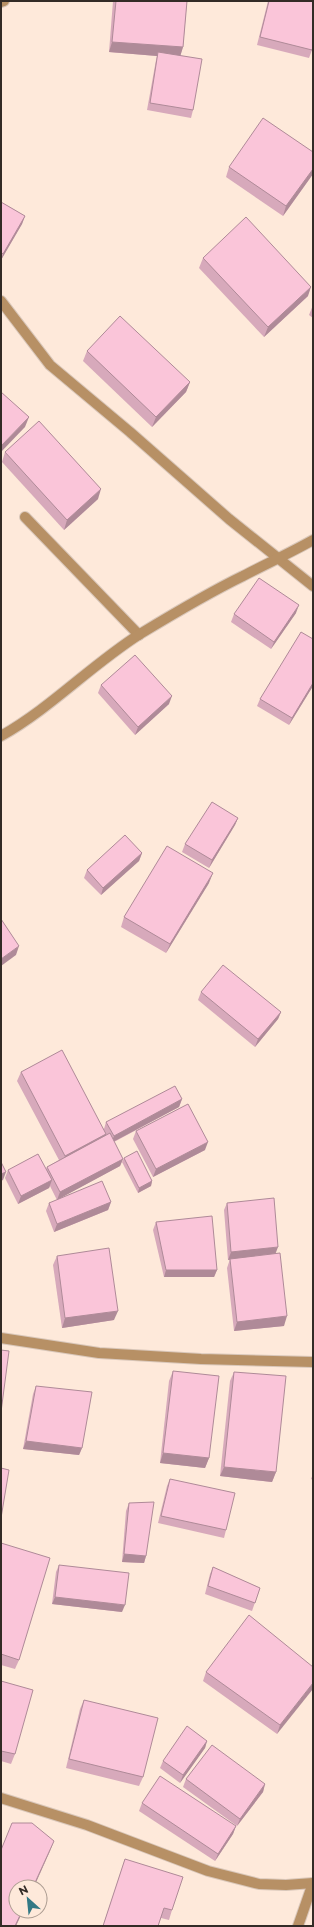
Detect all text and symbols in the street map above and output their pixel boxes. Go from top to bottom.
north arrow [8,1879,48,1919]
text: N [16,1882,31,1898]

